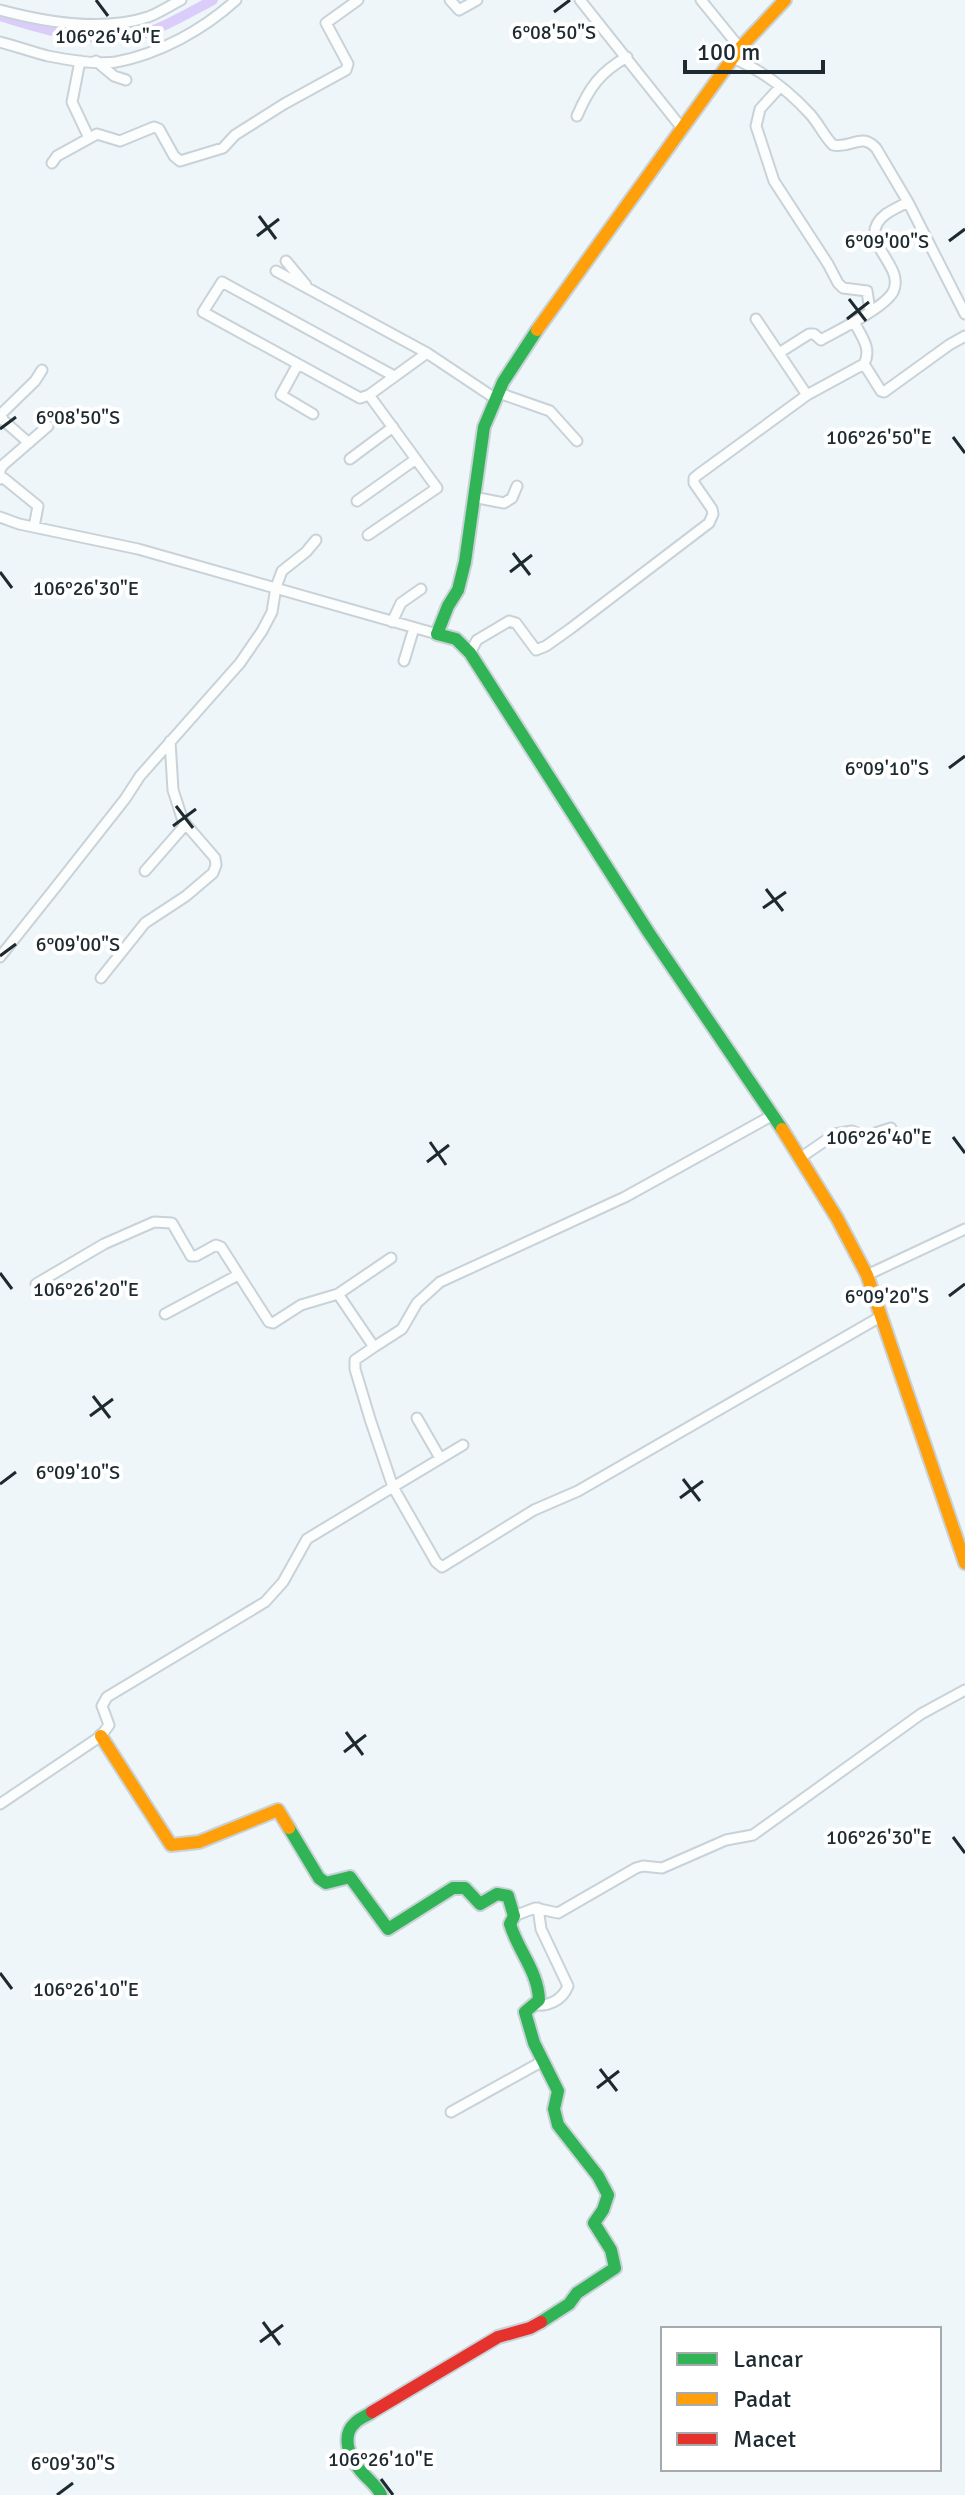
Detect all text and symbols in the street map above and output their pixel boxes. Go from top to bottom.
text: 6°08'50"S [512,20,596,45]
text: 106°26'40"E [55,24,161,49]
scale bar [685,24,823,74]
text: 100 m [697,37,760,67]
text: 6°09'00"S [845,229,929,254]
text: 6°08'50"S [36,405,120,430]
text: 106°26'50"E [826,425,932,450]
text: 106°26'30"E [33,576,139,601]
text: 6°09'10"S [845,756,929,781]
text: 6°09'00"S [36,932,120,957]
text: 106°26'40"E [826,1125,932,1150]
text: 106°26'20"E [33,1277,139,1302]
text: 6°09'20"S [845,1284,929,1309]
text: 6°09'10"S [36,1460,120,1485]
text: 106°26'30"E [826,1825,932,1850]
text: 106°26'10"E [33,1977,139,2002]
legend [661,2327,941,2471]
text: Lancar [733,2344,803,2374]
text: Padat [733,2384,791,2414]
text: Macet [733,2424,796,2454]
text: 106°26'10"E [328,2447,434,2472]
text: 6°09'30"S [31,2451,115,2476]

